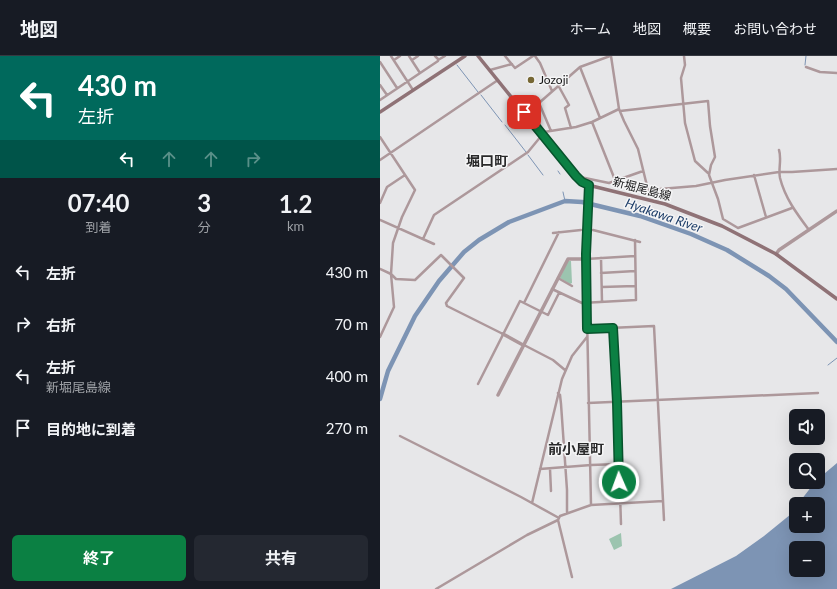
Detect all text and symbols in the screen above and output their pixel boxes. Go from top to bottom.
text: 地図 [20,17,58,40]
text: ホーム [569,20,611,37]
text: 地図 [633,20,661,37]
text: 概要 [683,20,711,37]
text: お問い合わせ [733,20,817,37]
text: 430 m [78,68,157,102]
icon: left [12,72,64,124]
place label: Jozoji [539,72,569,87]
marker: Jozoji [526,75,536,85]
pin [507,95,541,129]
icon: arrive [513,101,535,123]
text: 左折 [78,105,114,127]
icon: left [116,148,138,170]
icon: ahead [158,148,180,170]
icon: ahead [200,148,222,170]
icon: right [242,148,264,170]
district label: 堀口町 [466,152,508,169]
street label: 新堀尾島線 [611,174,673,204]
text: 07:40 [68,188,130,217]
text: 3 [197,188,211,217]
text: 1.2 [279,189,312,218]
water label: Hyakawa River [623,194,705,236]
text: km [287,218,304,234]
text: 到着 [86,219,112,235]
text: 分 [198,219,211,235]
icon: left [12,261,34,283]
text: 430 m [326,263,368,281]
text: 左折 [46,264,76,282]
icon: right [12,313,34,335]
text: 70 m [334,315,368,333]
text: 右折 [46,316,76,334]
text: 左折 [46,358,76,376]
icon: left [12,365,34,387]
text: 400 m [326,367,368,385]
text: 新堀尾島線 [46,379,111,395]
map controls [789,409,825,577]
button: sound [789,409,825,445]
icon: arrive [12,417,34,439]
text: 270 m [326,419,368,437]
text: 目的地に到着 [46,420,136,438]
district label: 前小屋町 [548,440,604,457]
button: search [789,453,825,489]
position arrow [598,461,640,503]
button: + [789,497,825,533]
button: 終了 [12,535,186,581]
button: 共有 [194,535,368,581]
button: − [789,541,825,577]

